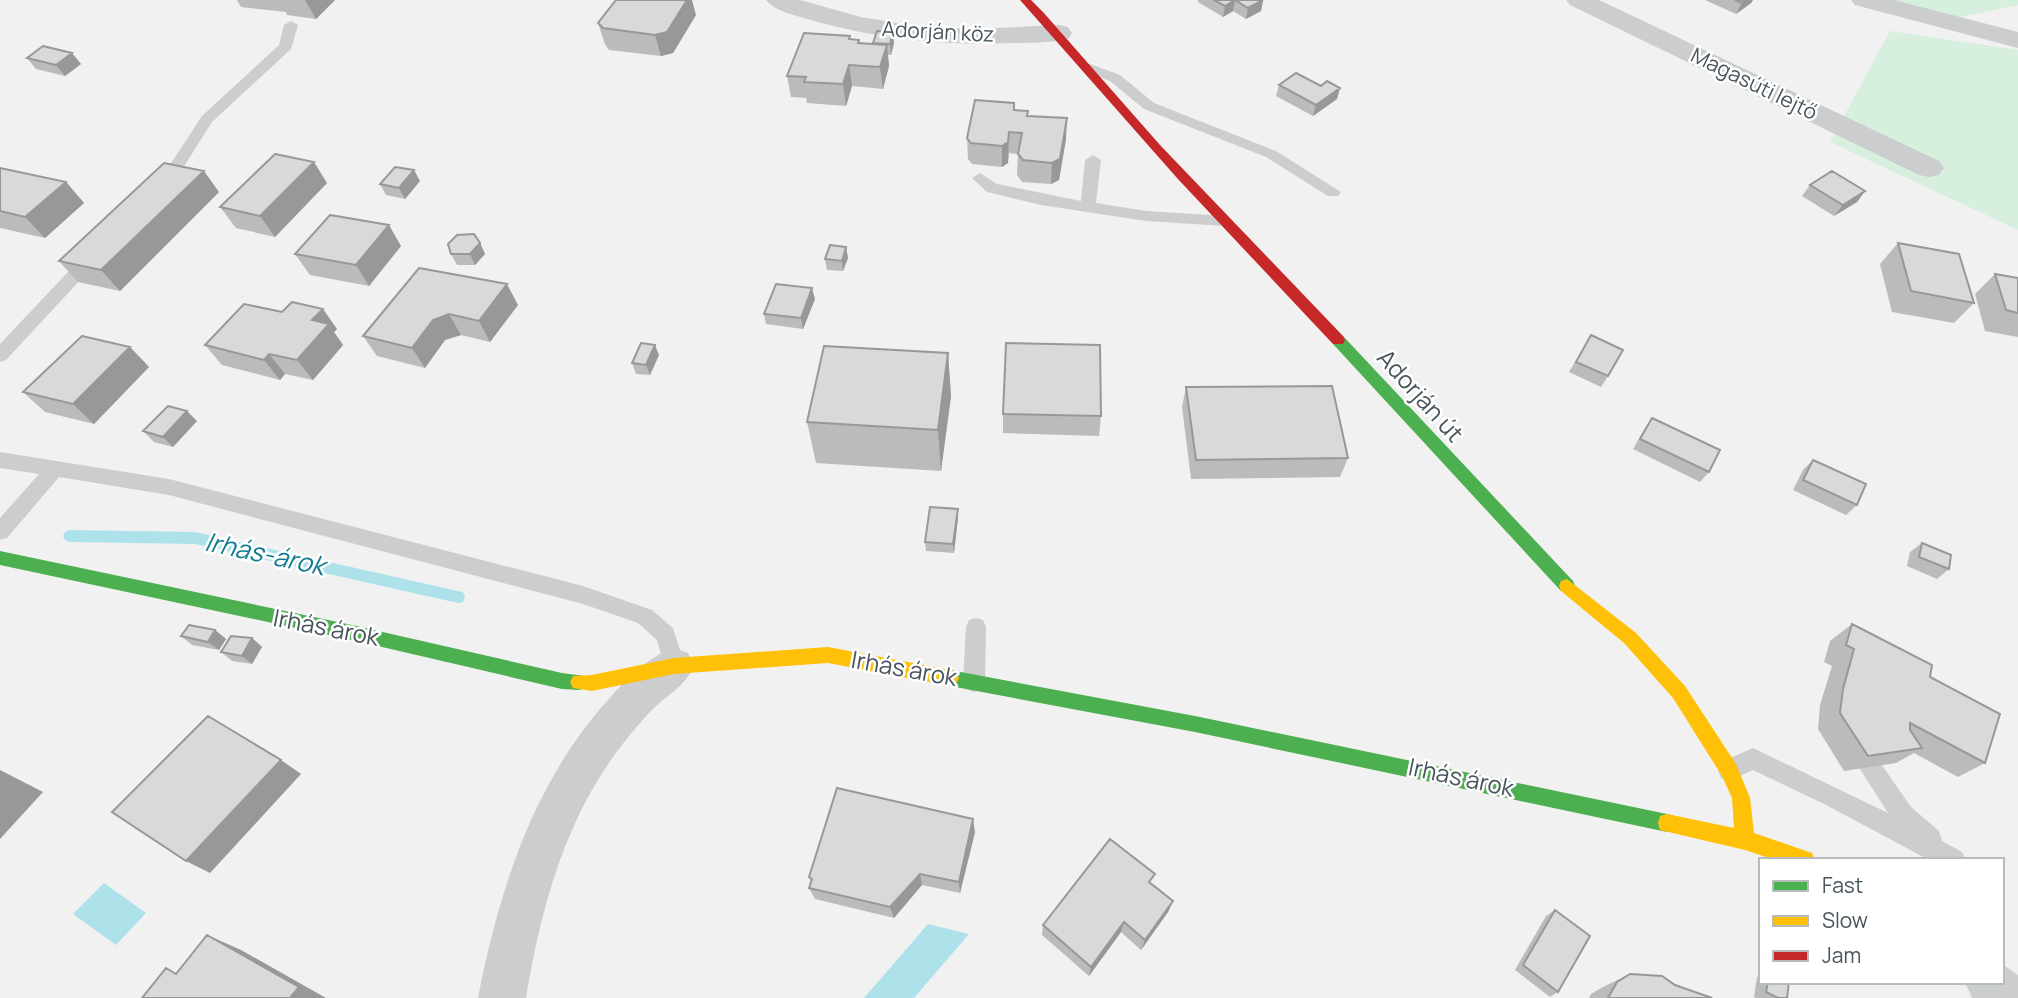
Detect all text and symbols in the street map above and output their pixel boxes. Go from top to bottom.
street label: Adorján köz [881,14,995,48]
street label: Magasúti lejtő [1687,40,1822,126]
street label: Adorján út [1371,341,1472,449]
water label: Irhás-árok [202,523,332,584]
street label: Irhás árok [271,600,383,653]
street label: Irhás árok [849,642,961,693]
street label: Irhás árok [1406,749,1518,804]
legend [1759,858,2004,984]
text: Fast [1822,871,1863,899]
text: Slow [1822,906,1868,934]
text: Jam [1822,941,1861,969]

